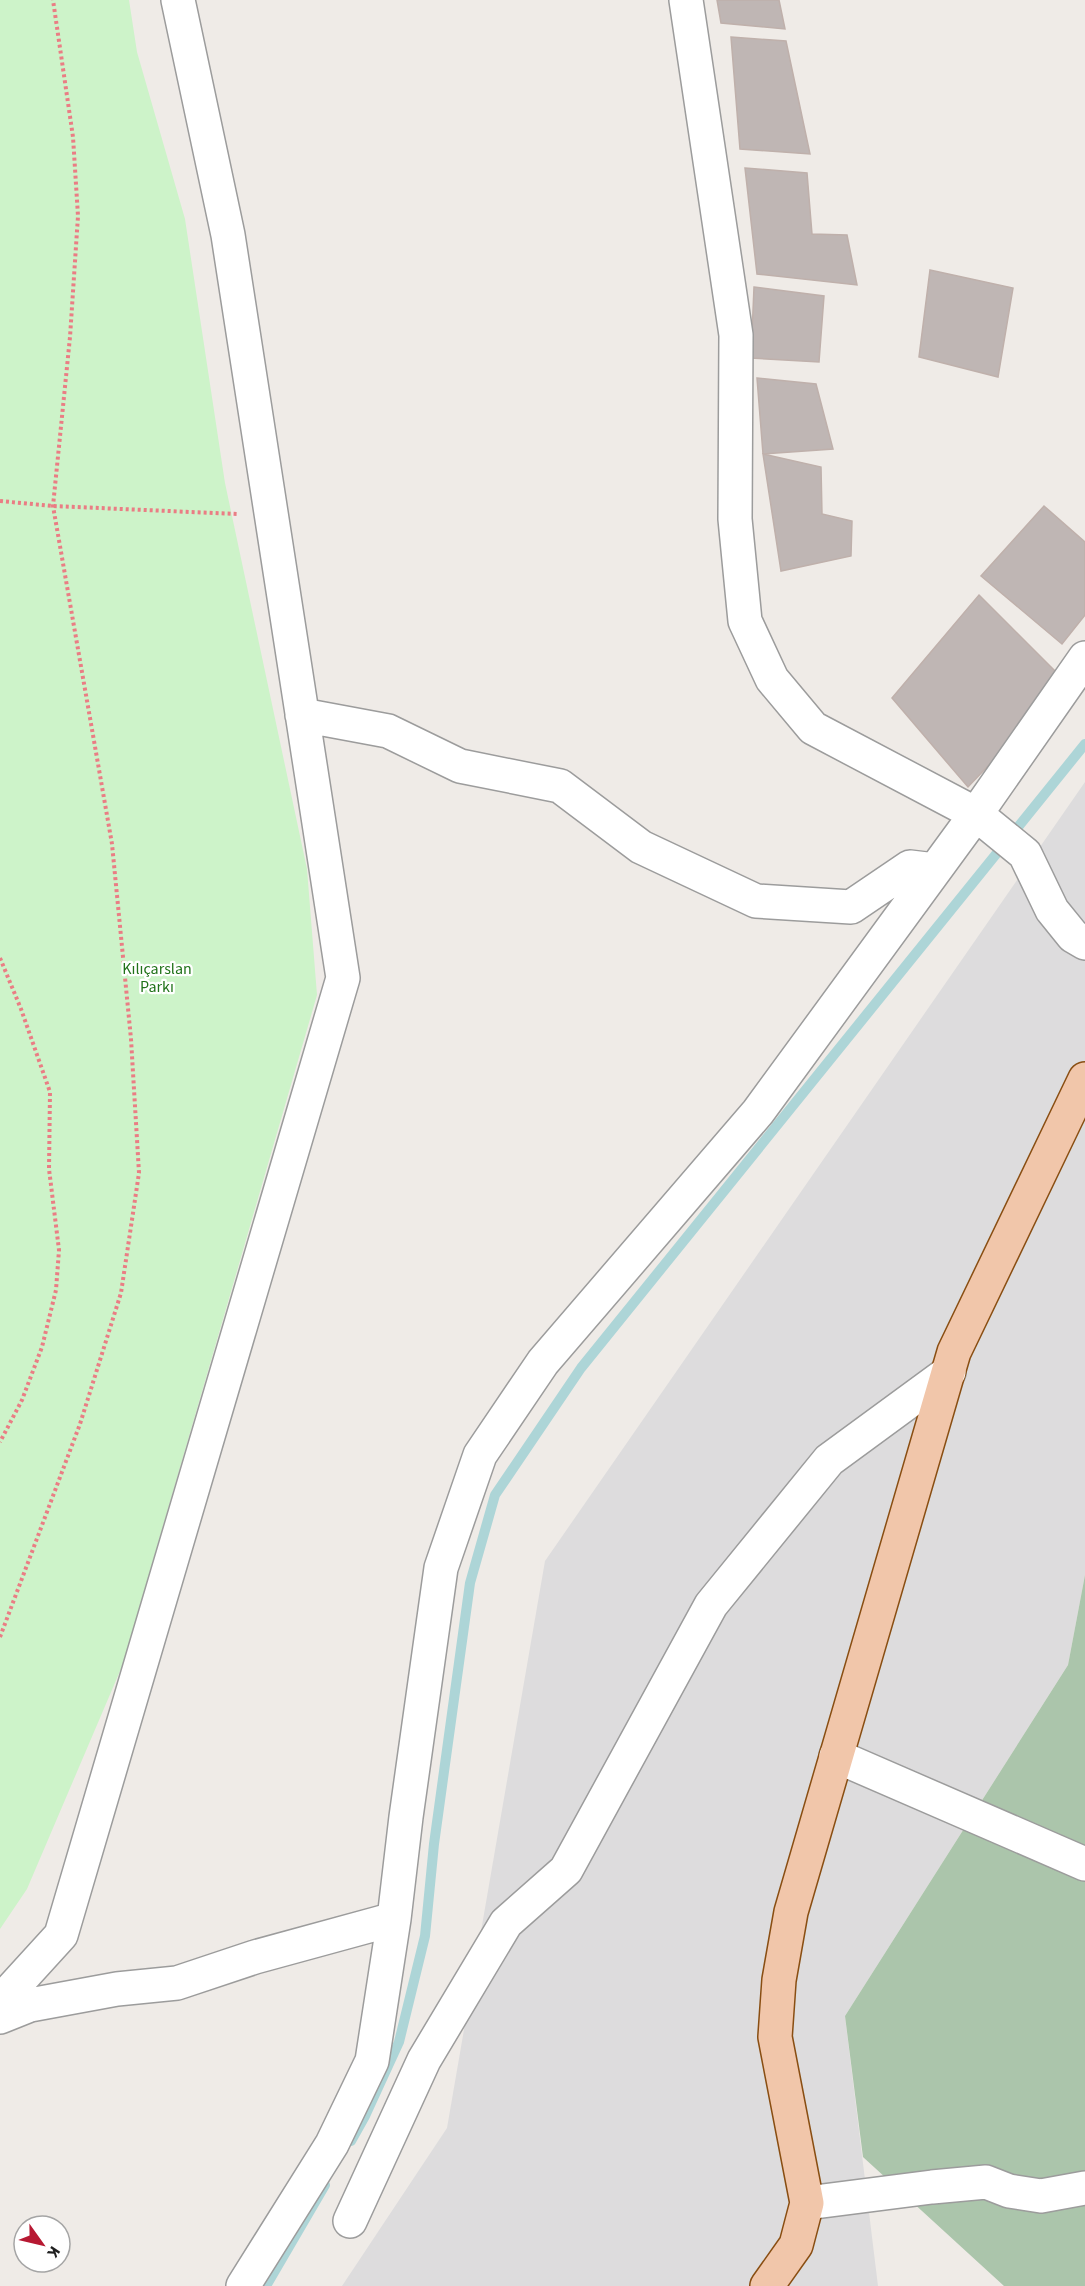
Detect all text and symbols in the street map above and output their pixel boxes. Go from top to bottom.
park label: Kılıçarslan Parkı [122,958,192,998]
north arrow [12,2214,72,2274]
text: K [42,2242,65,2262]

